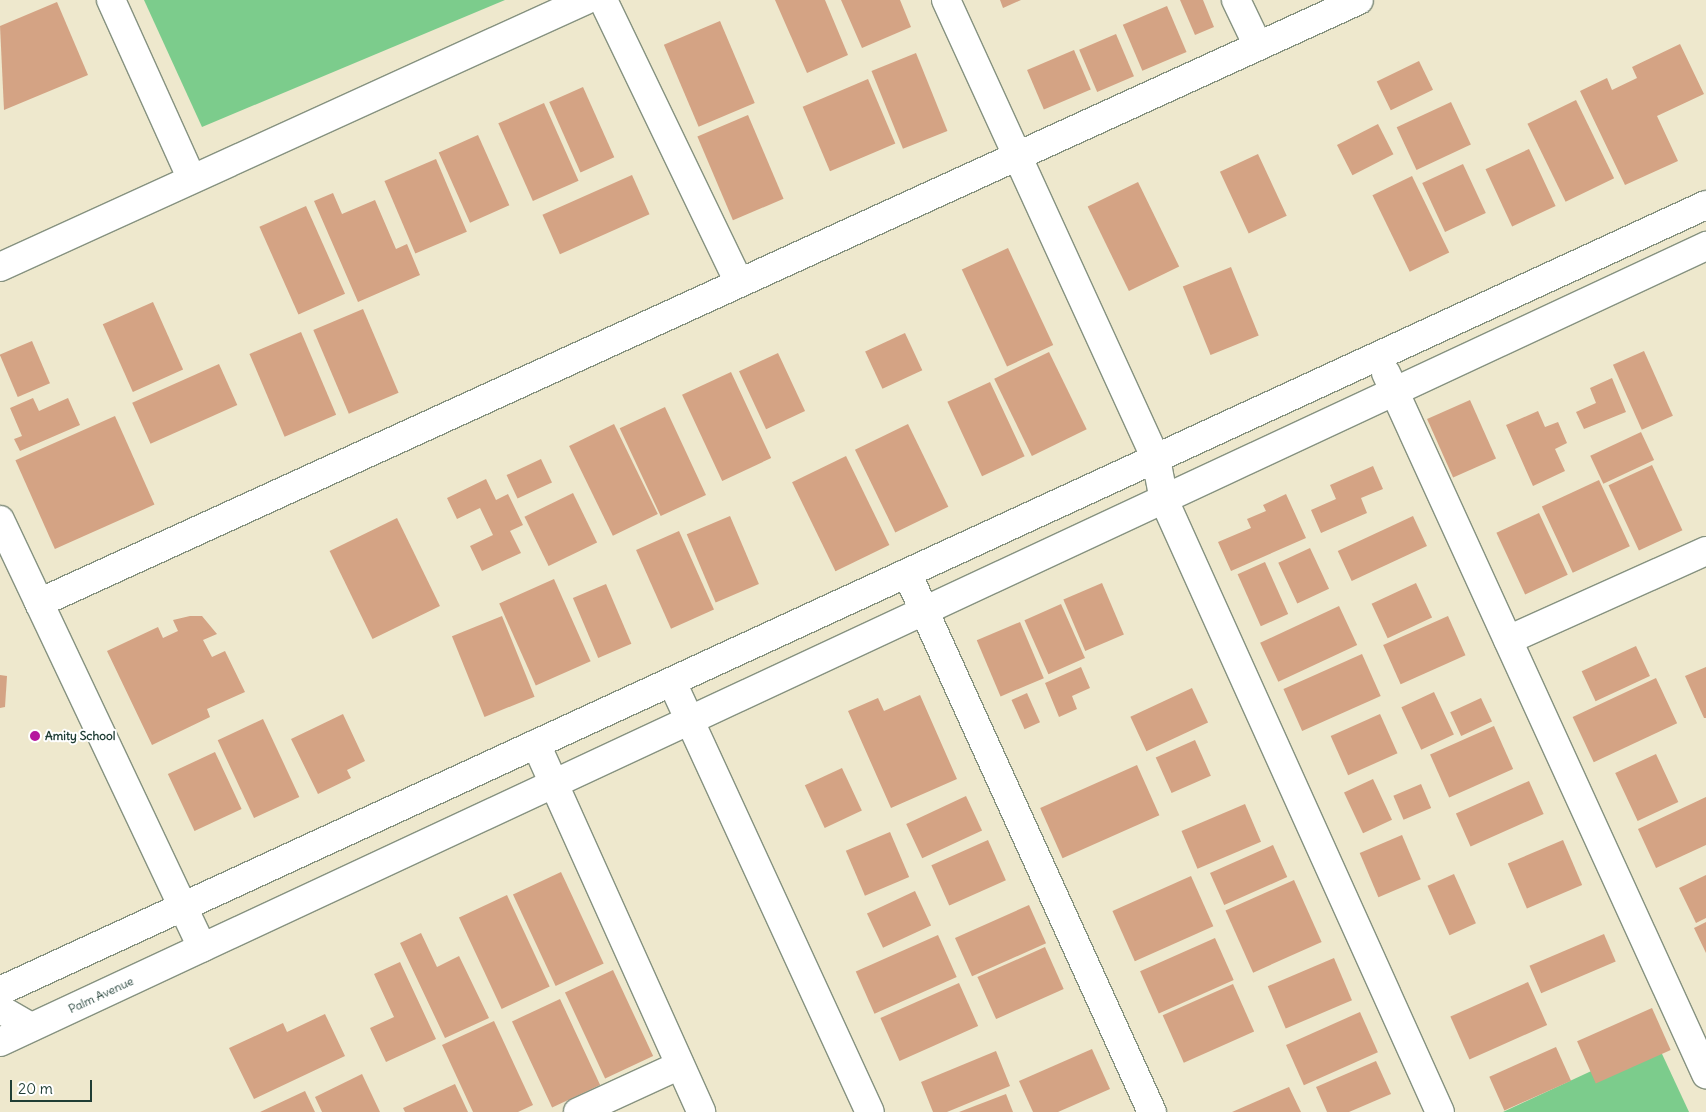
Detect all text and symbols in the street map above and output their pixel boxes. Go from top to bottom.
place label: Amity School [45,729,116,743]
marker: Amity School [29,730,41,742]
street label: Palm Avenue [66,974,136,1016]
scale bar [12,1070,95,1102]
text: 20 m [18,1079,53,1098]

